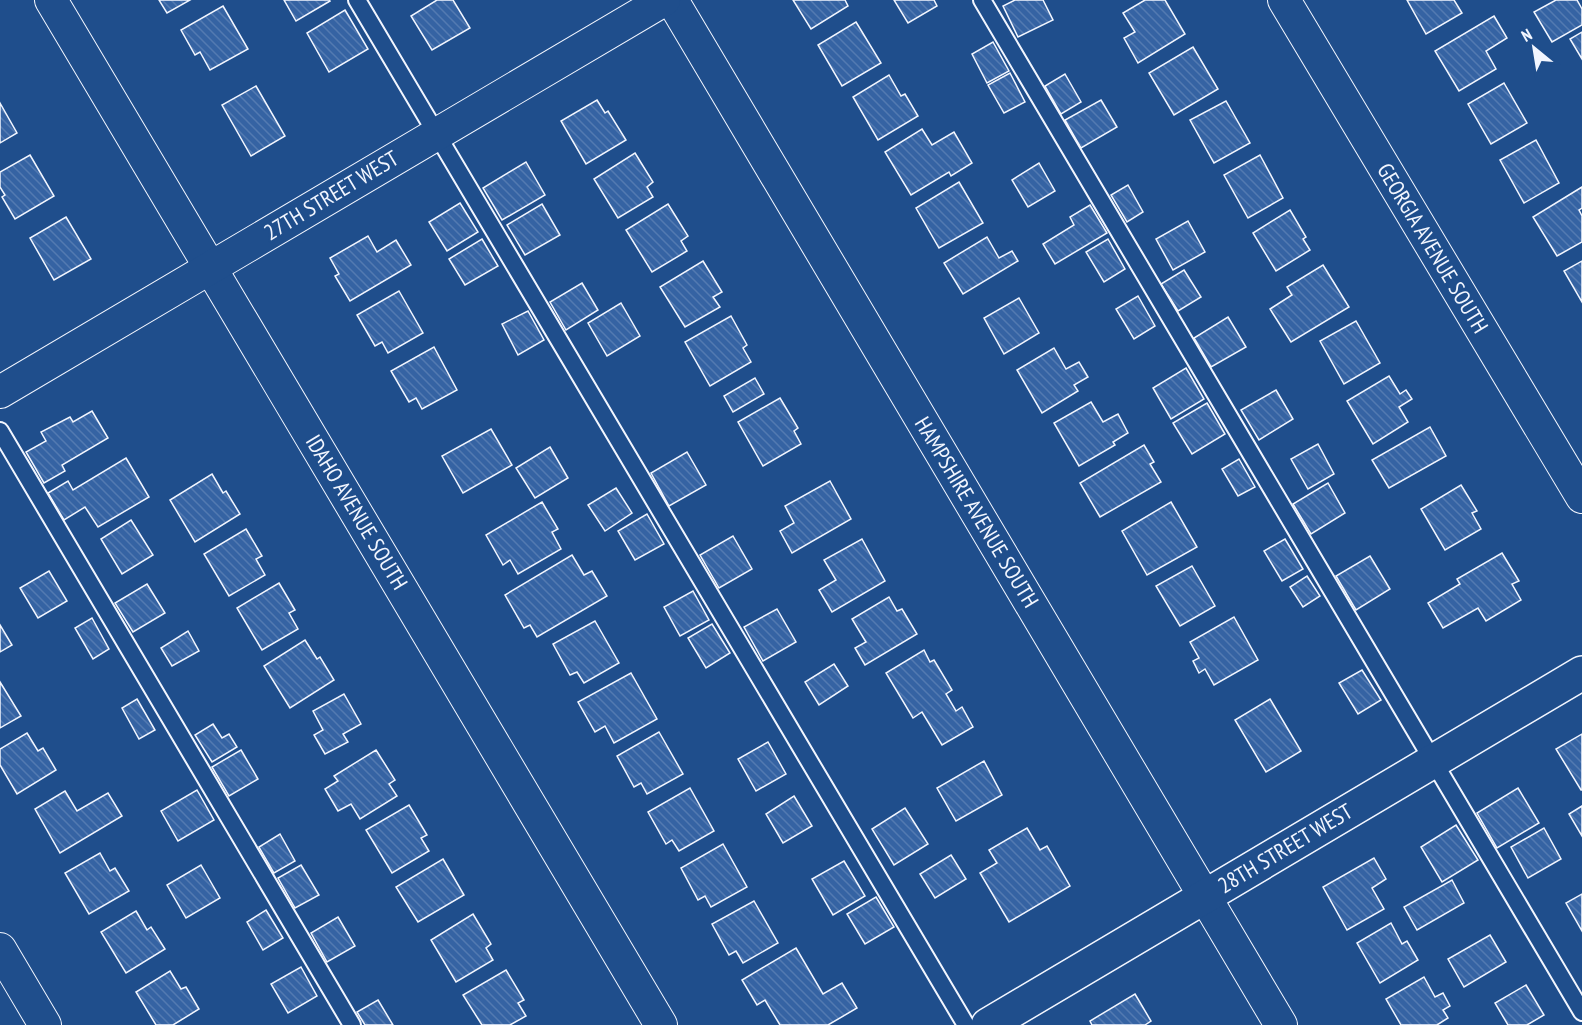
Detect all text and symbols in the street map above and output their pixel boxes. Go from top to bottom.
north arrow [1504,18,1564,78]
text: N [1518,24,1535,46]
street label: 27TH STREET WEST [259,144,403,246]
street label: GEORGIA AVENUE SOUTH [1371,158,1495,338]
street label: HAMPSHIRE AVENUE SOUTH [909,411,1045,613]
street label: IDAHO AVENUE SOUTH [300,429,414,595]
street label: 28TH STREET WEST [1213,797,1357,899]

